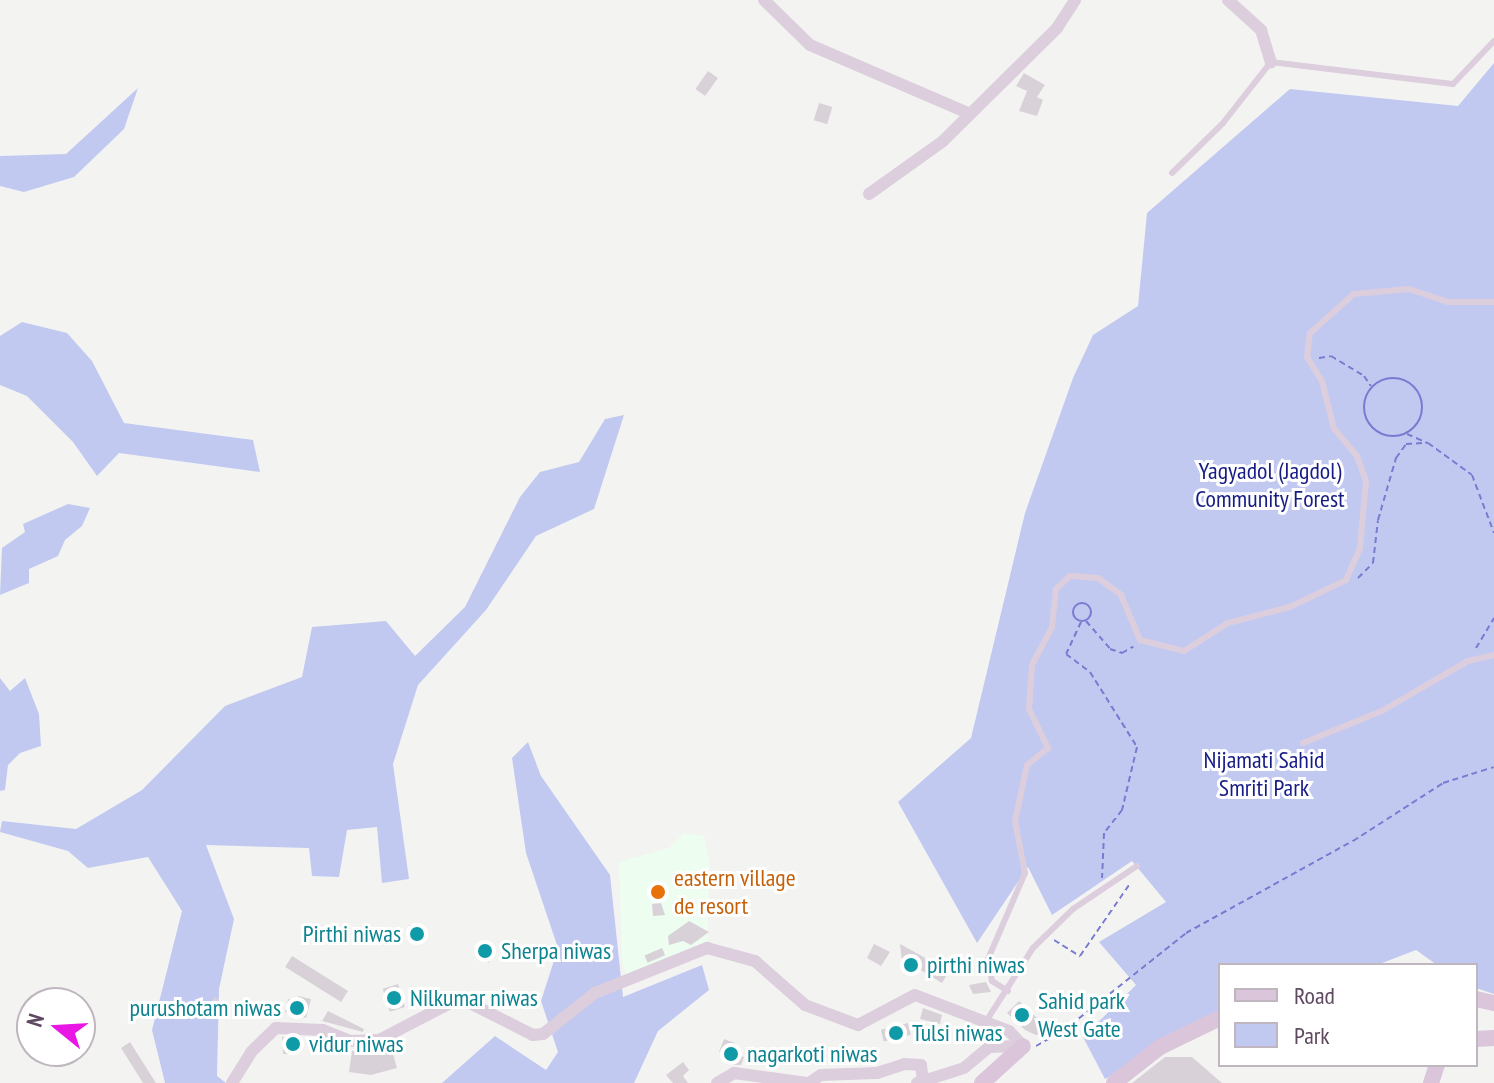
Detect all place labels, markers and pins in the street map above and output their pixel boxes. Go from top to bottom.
place label: eastern village de resort [674,864,796,920]
marker: eastern village de resort [649,883,667,901]
place label: Pirthi niwas [303,920,401,948]
marker: Pirthi niwas [408,925,426,943]
place label: Sherpa niwas [501,937,611,965]
marker: Sherpa niwas [476,942,494,960]
place label: pirthi niwas [927,951,1025,979]
marker: pirthi niwas [902,956,920,974]
place label: Nilkumar niwas [410,984,538,1012]
place label: Sahid park West Gate [1038,987,1125,1043]
marker: Nilkumar niwas [385,989,403,1007]
place label: purushotam niwas [130,994,281,1022]
marker: purushotam niwas [288,999,306,1017]
marker: Sahid park West Gate [1013,1006,1031,1024]
place label: Tulsi niwas [912,1019,1003,1047]
marker: Tulsi niwas [887,1024,905,1042]
place label: vidur niwas [309,1030,404,1058]
marker: vidur niwas [284,1035,302,1053]
place label: nagarkoti niwas [747,1040,878,1068]
marker: nagarkoti niwas [722,1045,740,1063]

